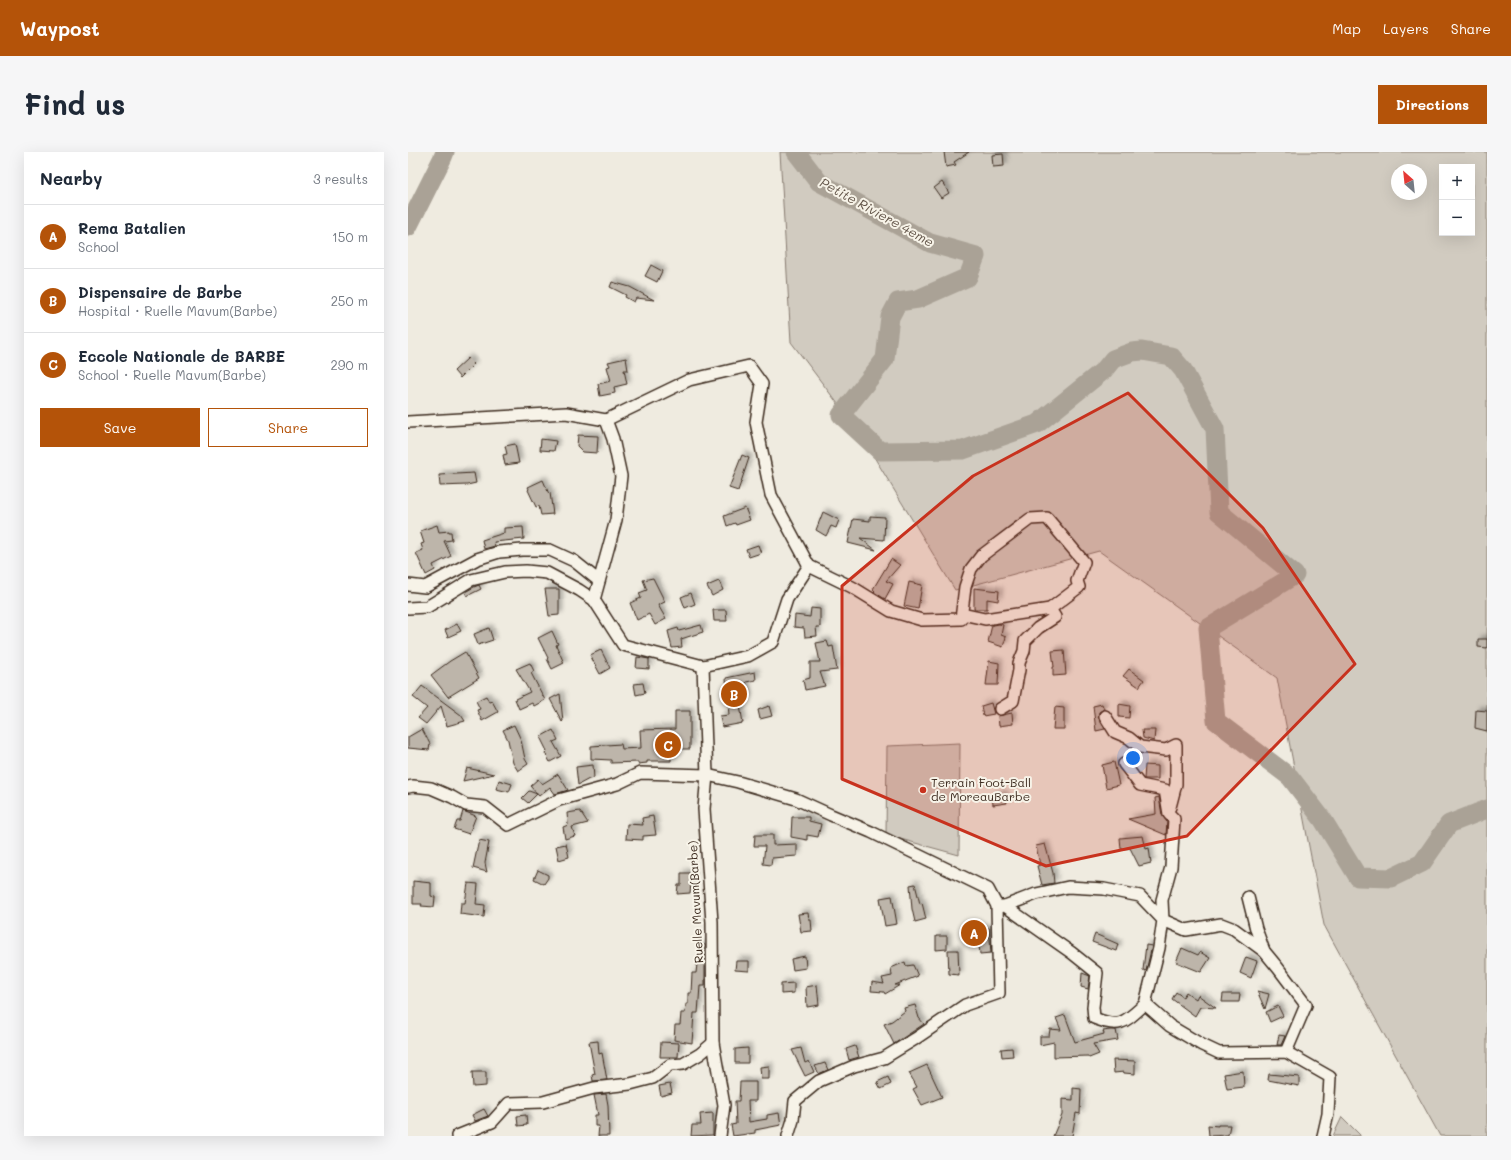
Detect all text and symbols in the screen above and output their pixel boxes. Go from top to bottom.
text: Waypost [20,16,100,41]
text: Map [1332,19,1361,38]
text: Layers [1383,19,1429,38]
text: Share [1451,19,1491,38]
button: Directions [1378,85,1487,124]
text: Find us [24,86,125,122]
north arrow [1391,164,1427,200]
map controls [1439,164,1475,236]
button: + [1439,164,1475,200]
text: Nearby [40,167,102,189]
text: 3 results [313,170,368,187]
water label: Petite Riviere 4eme [817,173,937,250]
button: − [1439,200,1475,236]
text: Rema Batalien [78,218,186,238]
text: A [48,228,58,245]
text: 150 m [332,228,368,245]
text: School [78,238,119,255]
text: Dispensaire de Barbe [78,282,242,302]
text: B [49,292,57,309]
text: 250 m [331,292,368,309]
text: Hospital · Ruelle Mavum(Barbe) [78,302,277,319]
text: Eccole Nationale de BARBE [78,346,285,366]
text: C [48,356,58,373]
text: 290 m [331,356,368,373]
text: School · Ruelle Mavum(Barbe) [78,366,266,383]
button: Save [40,408,200,447]
button: Share [208,408,368,447]
pin: B [721,679,747,709]
pin: C [655,730,681,760]
your location [1123,748,1143,768]
place label: Terrain Foot-Ball de MoreauBarbe [931,774,1031,804]
marker: Terrain Foot-Ball de MoreauBarbe [918,785,928,795]
street label: Ruelle Mavum(Barbe) [684,840,706,964]
pin: A [961,918,987,948]

